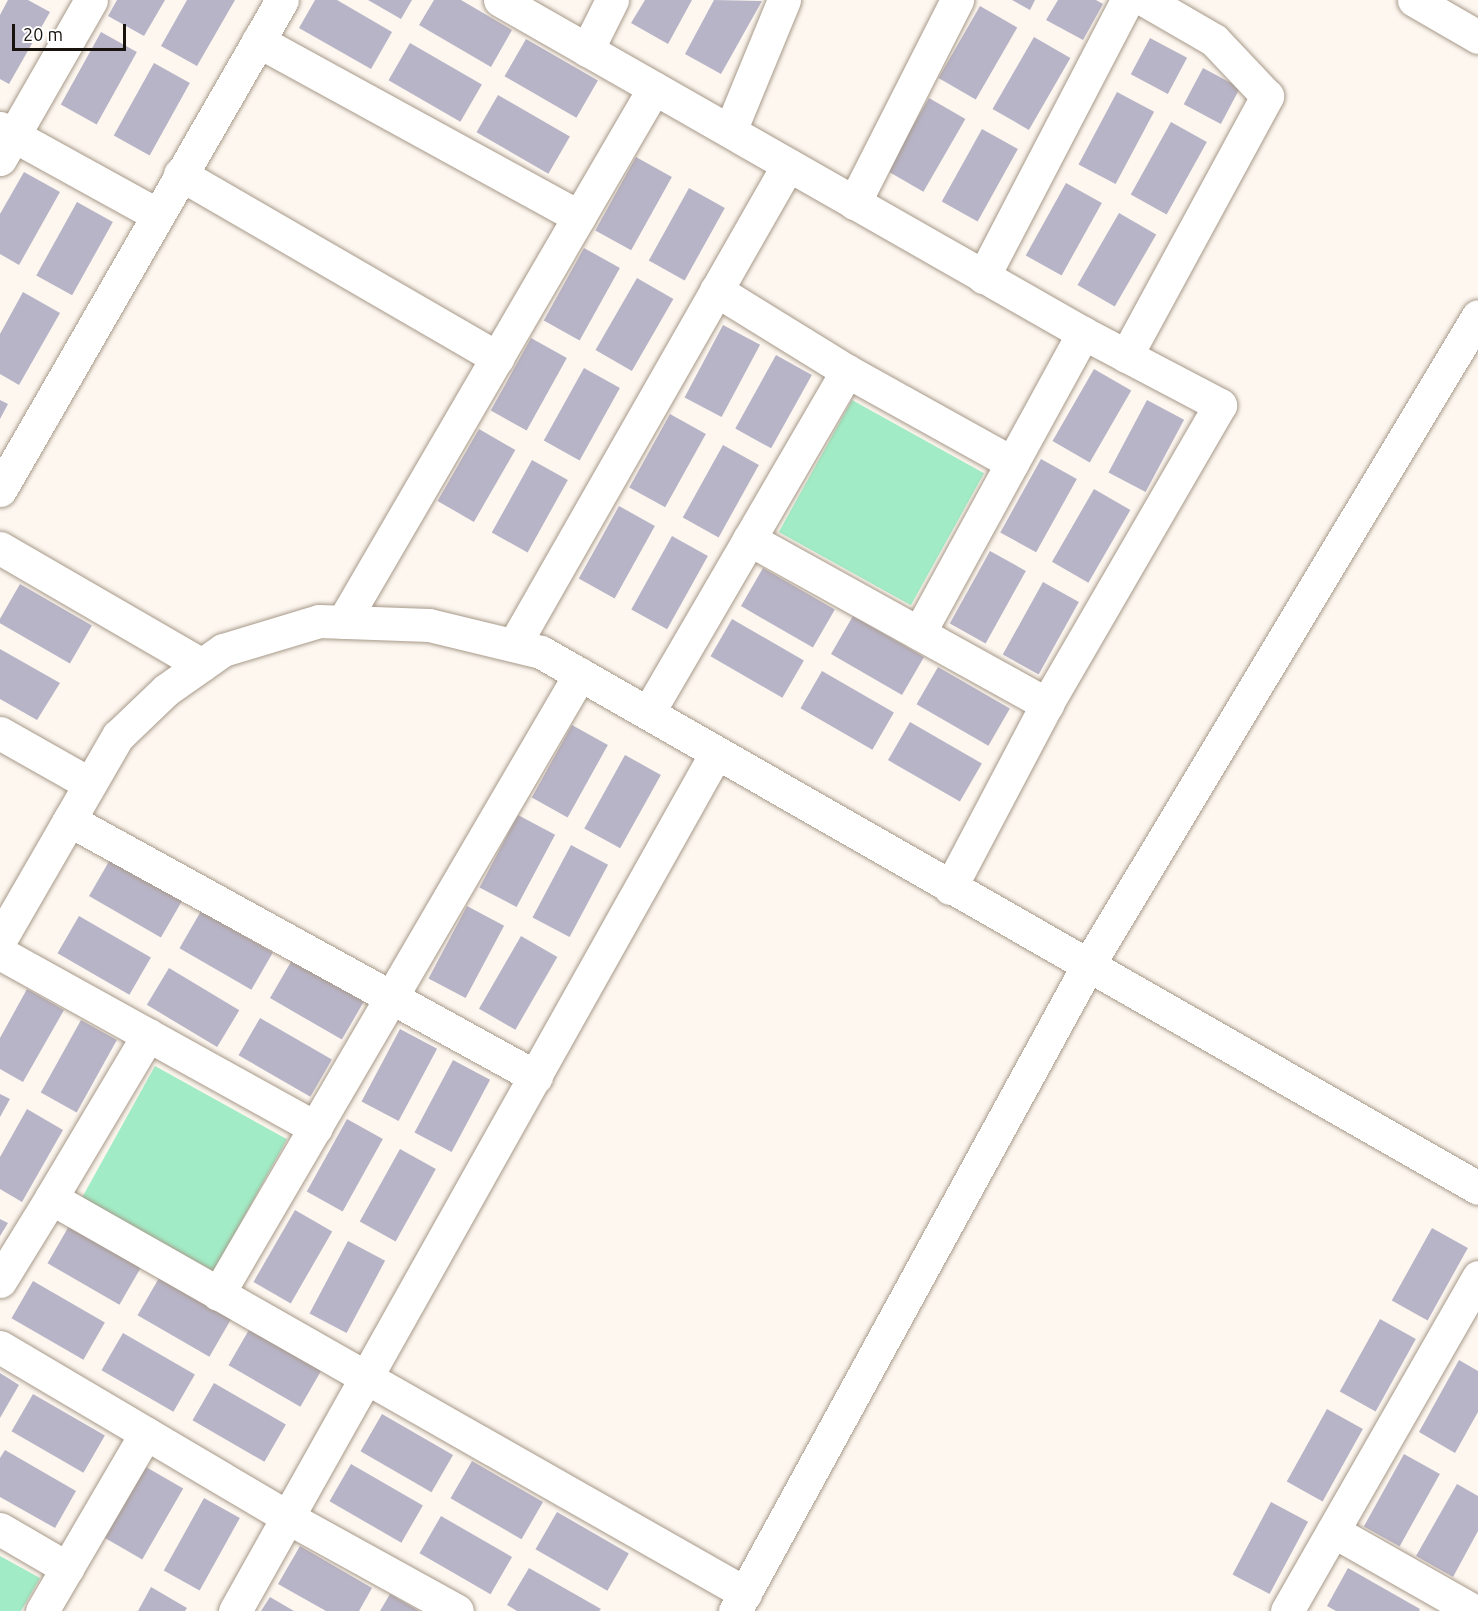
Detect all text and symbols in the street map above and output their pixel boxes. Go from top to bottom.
scale bar [15,12,129,50]
text: 20 m [23,24,63,44]

